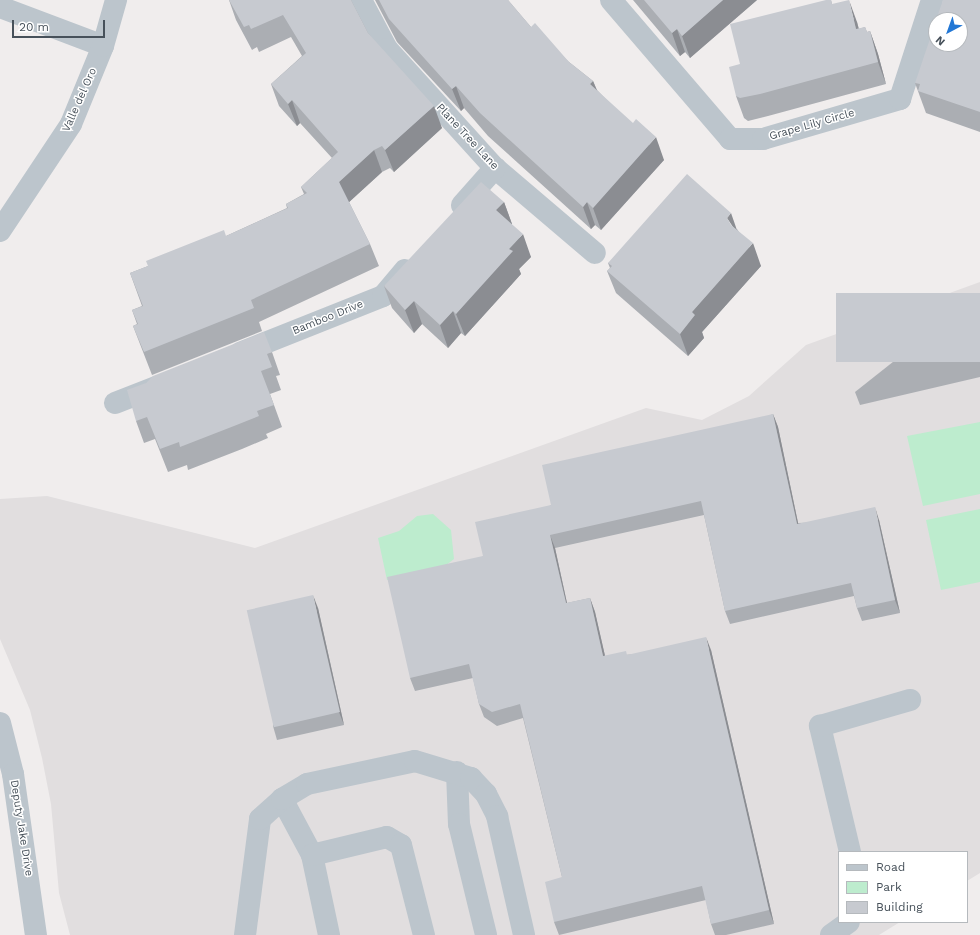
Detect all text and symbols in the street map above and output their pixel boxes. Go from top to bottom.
scale bar [14,12,107,38]
north arrow [928,12,968,52]
text: 20 m [19,20,49,34]
text: N [933,33,948,48]
street label: Valle del Oro [60,66,100,134]
street label: Plane Tree Lane [433,101,501,173]
street label: Grape Lily Circle [768,107,856,143]
street label: Bamboo Drive [291,298,365,338]
street label: Deputy Jake Drive [7,779,35,877]
legend [838,851,968,923]
text: Road [876,860,905,874]
text: Park [876,880,902,894]
text: Building [876,900,923,914]

